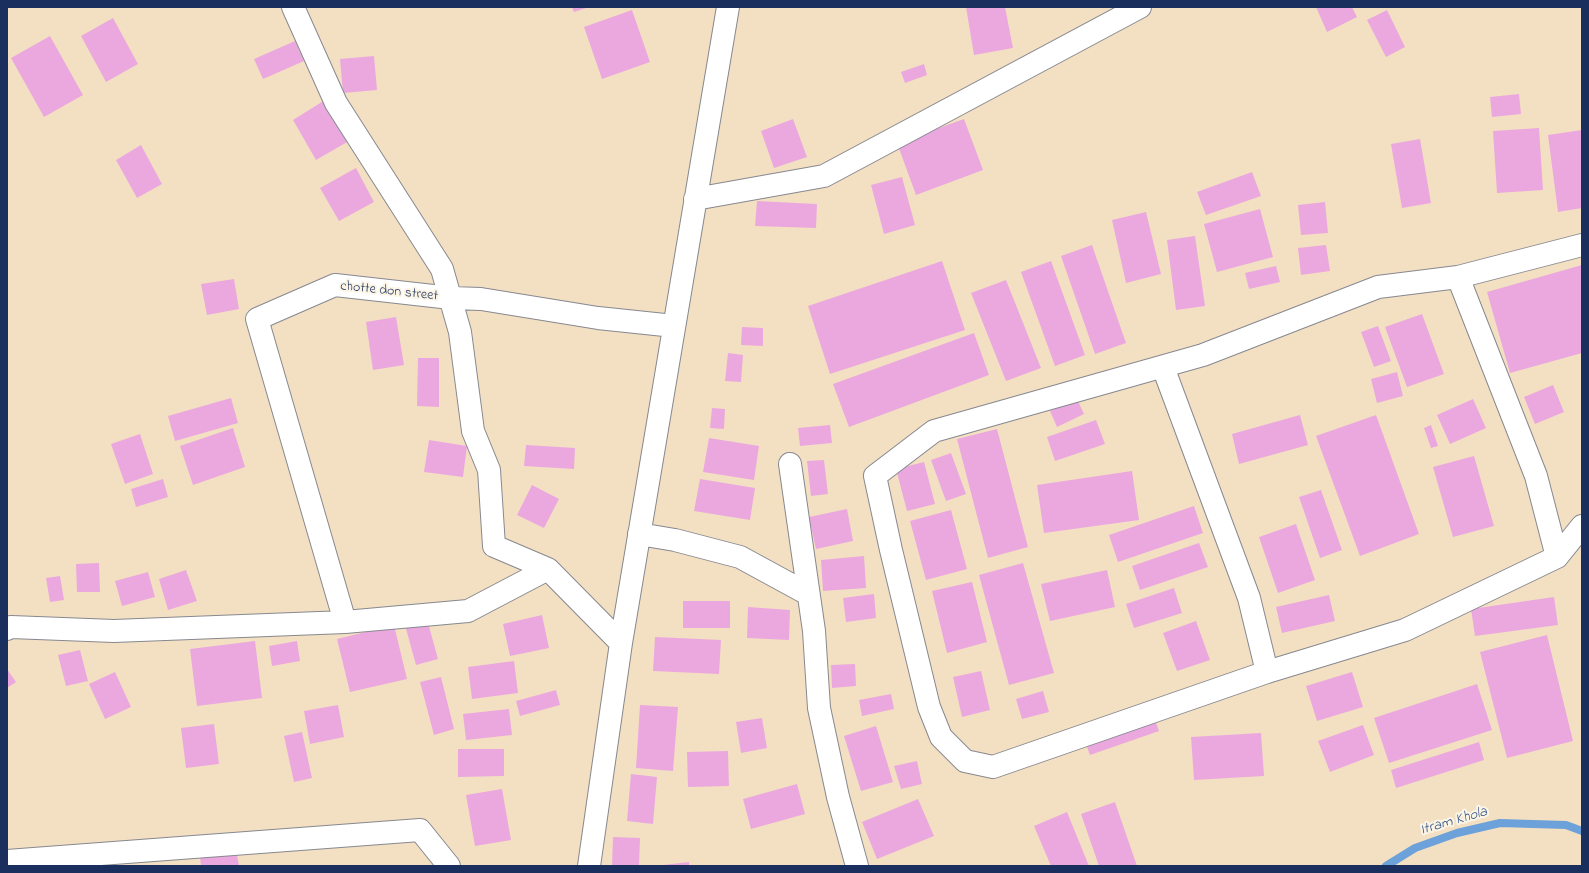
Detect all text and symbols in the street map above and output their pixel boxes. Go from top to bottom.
street label: chotte don street [339,279,439,305]
water label: Itram Khola [1418,804,1490,840]

